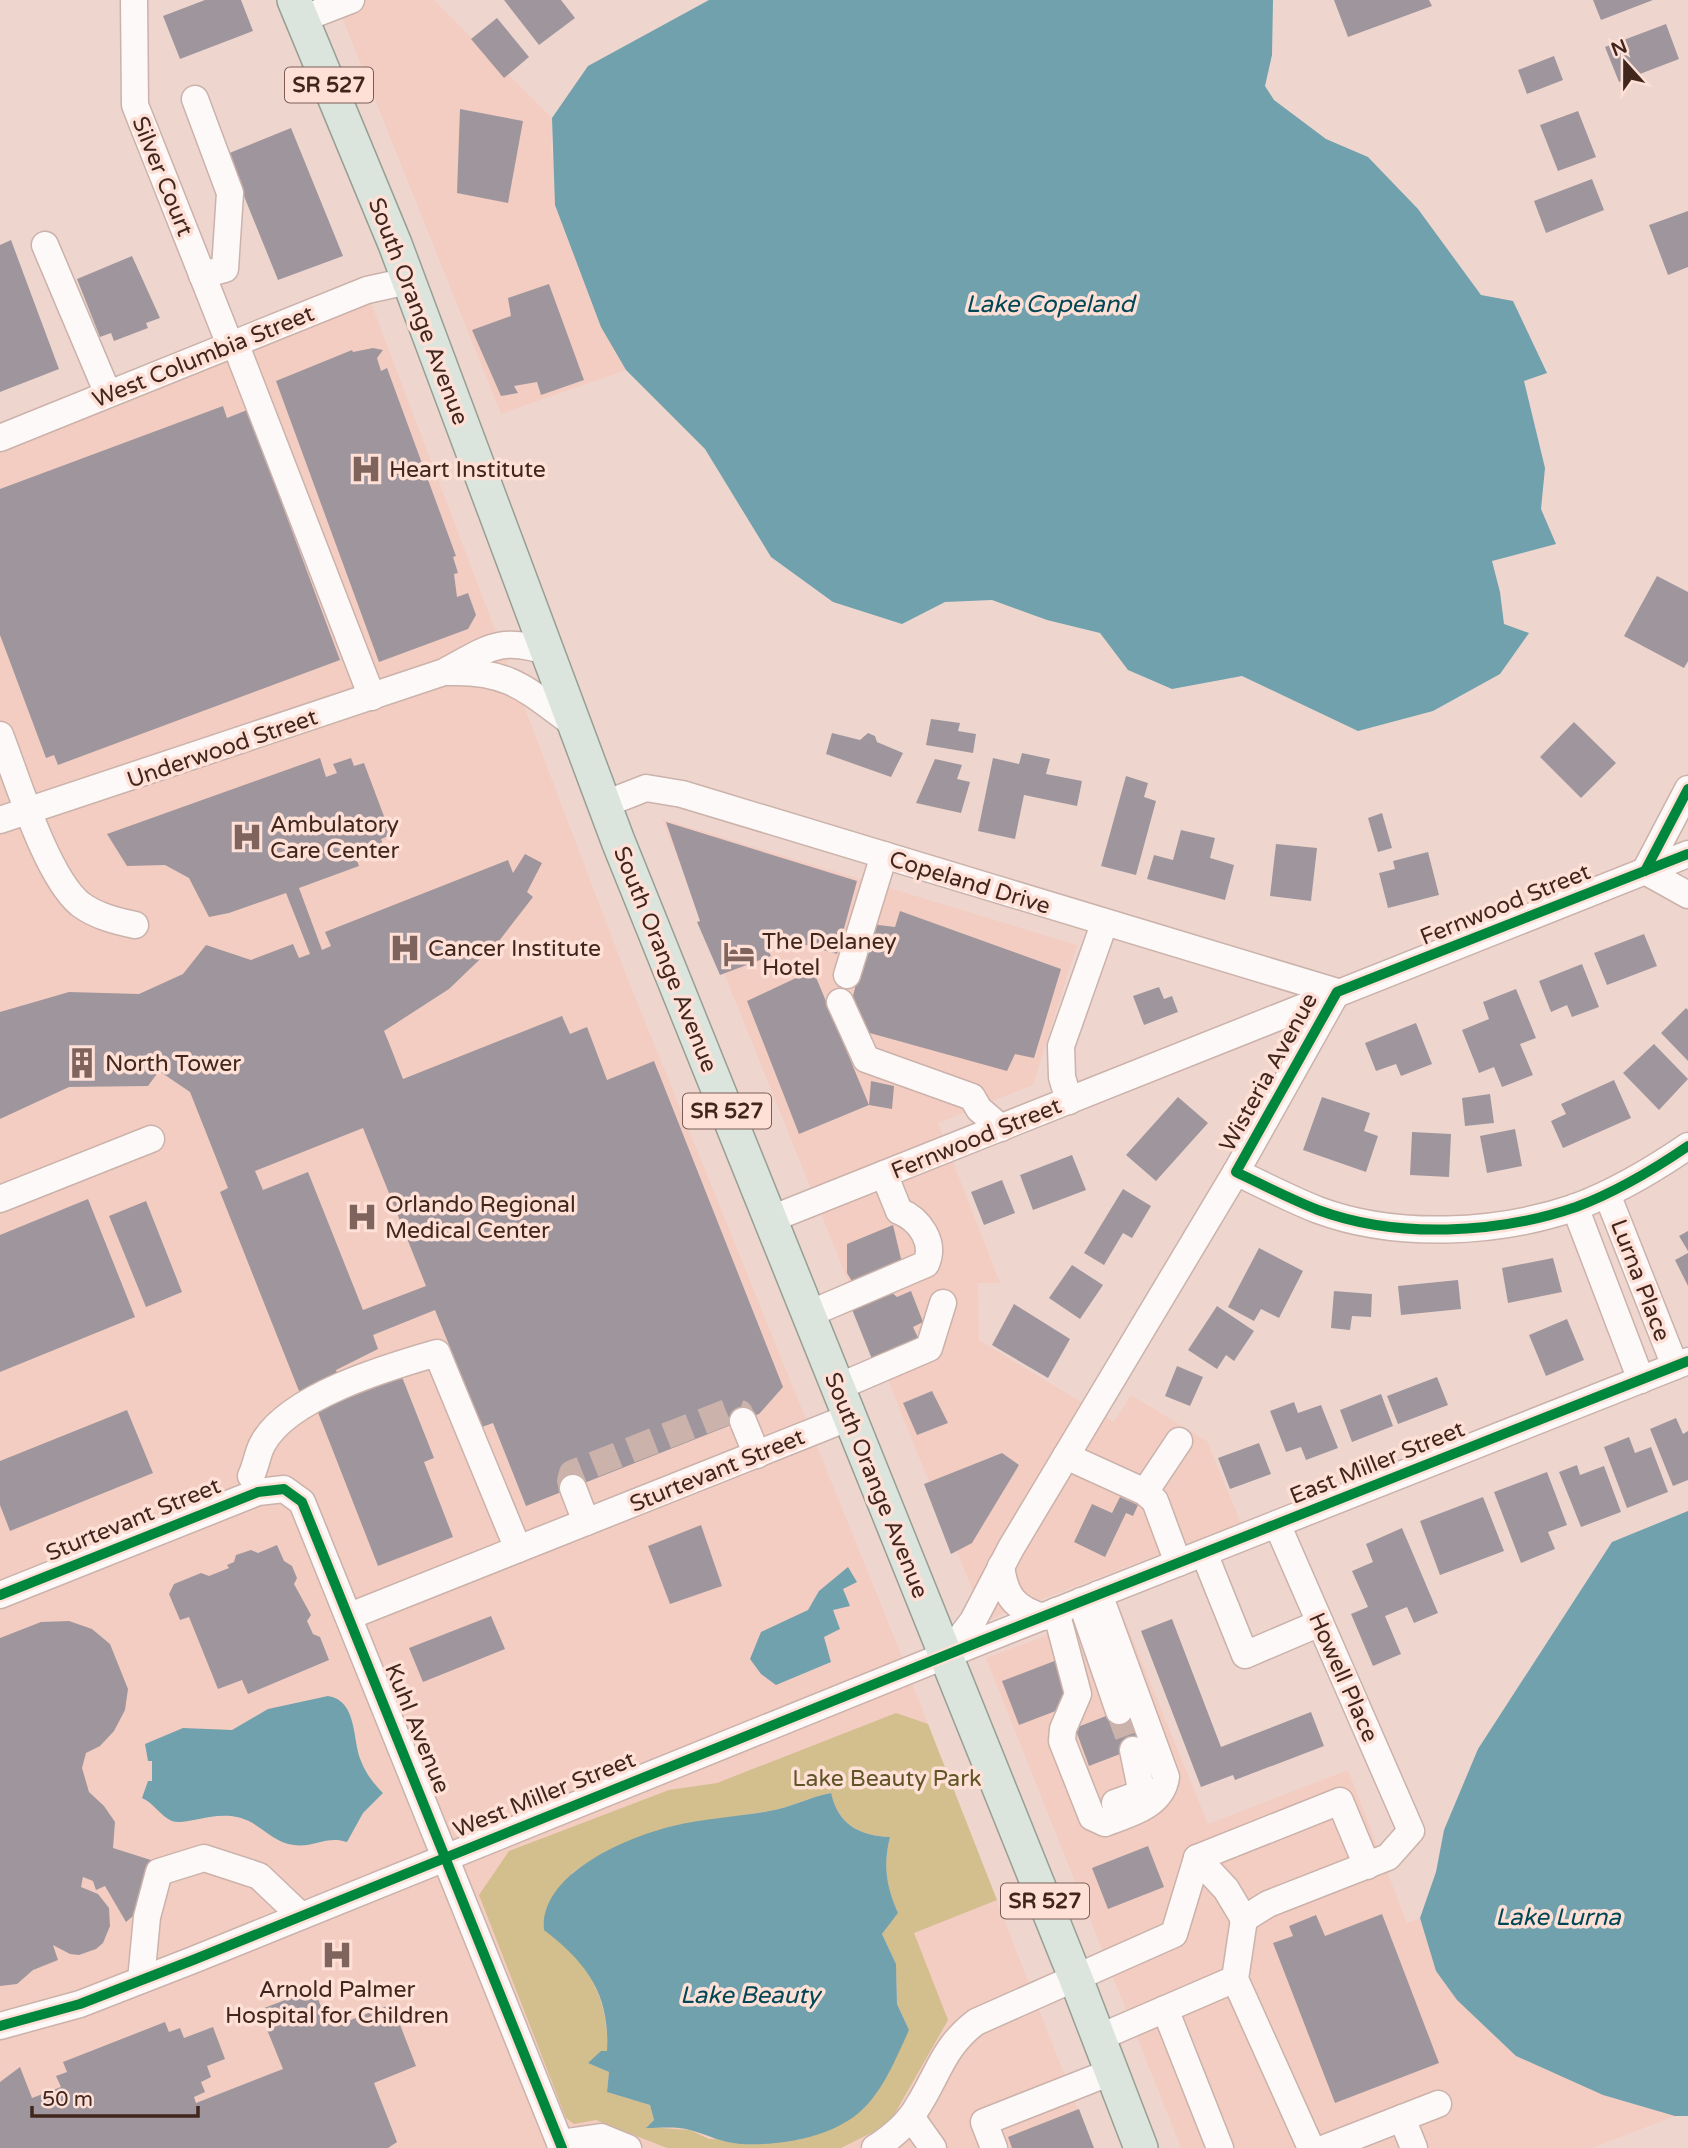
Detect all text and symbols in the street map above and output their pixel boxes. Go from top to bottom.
north arrow [1590,28,1660,98]
text: N [1608,35,1630,61]
road number: SR 527 [285,68,373,102]
street label: Silver Court [125,113,199,240]
street label: South Orange Avenue [362,194,474,429]
water label: Lake Copeland [966,290,1137,319]
street label: West Columbia Street [89,300,318,414]
hospital icon: Heart Institute [349,452,383,486]
place label: Heart Institute [389,456,546,484]
street label: Underwood Street [123,703,321,795]
place label: Ambulatory Care Center [270,811,399,865]
hospital icon: Ambulatory Care Center [230,820,264,854]
street label: South Orange Avenue [607,842,723,1076]
street label: Copeland Drive [886,845,1054,921]
street label: Fernwood Street [1416,858,1595,952]
place label: The Delaney Hotel [762,928,897,982]
hospital icon: Cancer Institute [388,931,422,965]
place label: Cancer Institute [428,935,601,963]
hotel icon: The Delaney Hotel [722,937,756,971]
street label: Wisteria Avenue [1214,988,1324,1157]
building icon: North Tower [65,1046,99,1080]
place label: North Tower [105,1050,241,1078]
street label: Fernwood Street [887,1092,1066,1186]
road number: SR 527 [683,1094,771,1128]
place label: Orlando Regional Medical Center [385,1191,576,1245]
hospital icon: Orlando Regional Medical Center [345,1200,379,1234]
street label: Lurna Place [1604,1216,1676,1345]
street label: South Orange Avenue [818,1368,934,1602]
street label: East Miller Street [1286,1415,1469,1511]
street label: Sturtevant Street [626,1423,809,1519]
street label: Sturtevant Street [42,1472,225,1568]
street label: Howell Place [1302,1608,1384,1746]
street label: Kuhl Avenue [378,1659,456,1797]
street label: West Miller Street [449,1746,640,1844]
park label: Lake Beauty Park [792,1765,982,1793]
road number: SR 527 [1001,1884,1089,1918]
water label: Lake Lurna [1495,1903,1621,1932]
hospital icon: Arnold Palmer Hospital for Children [320,1938,354,1972]
place label: Arnold Palmer Hospital for Children [225,1976,449,2030]
water label: Lake Beauty [680,1981,823,2010]
scale bar [32,2074,198,2118]
text: 50 m [42,2087,93,2112]

